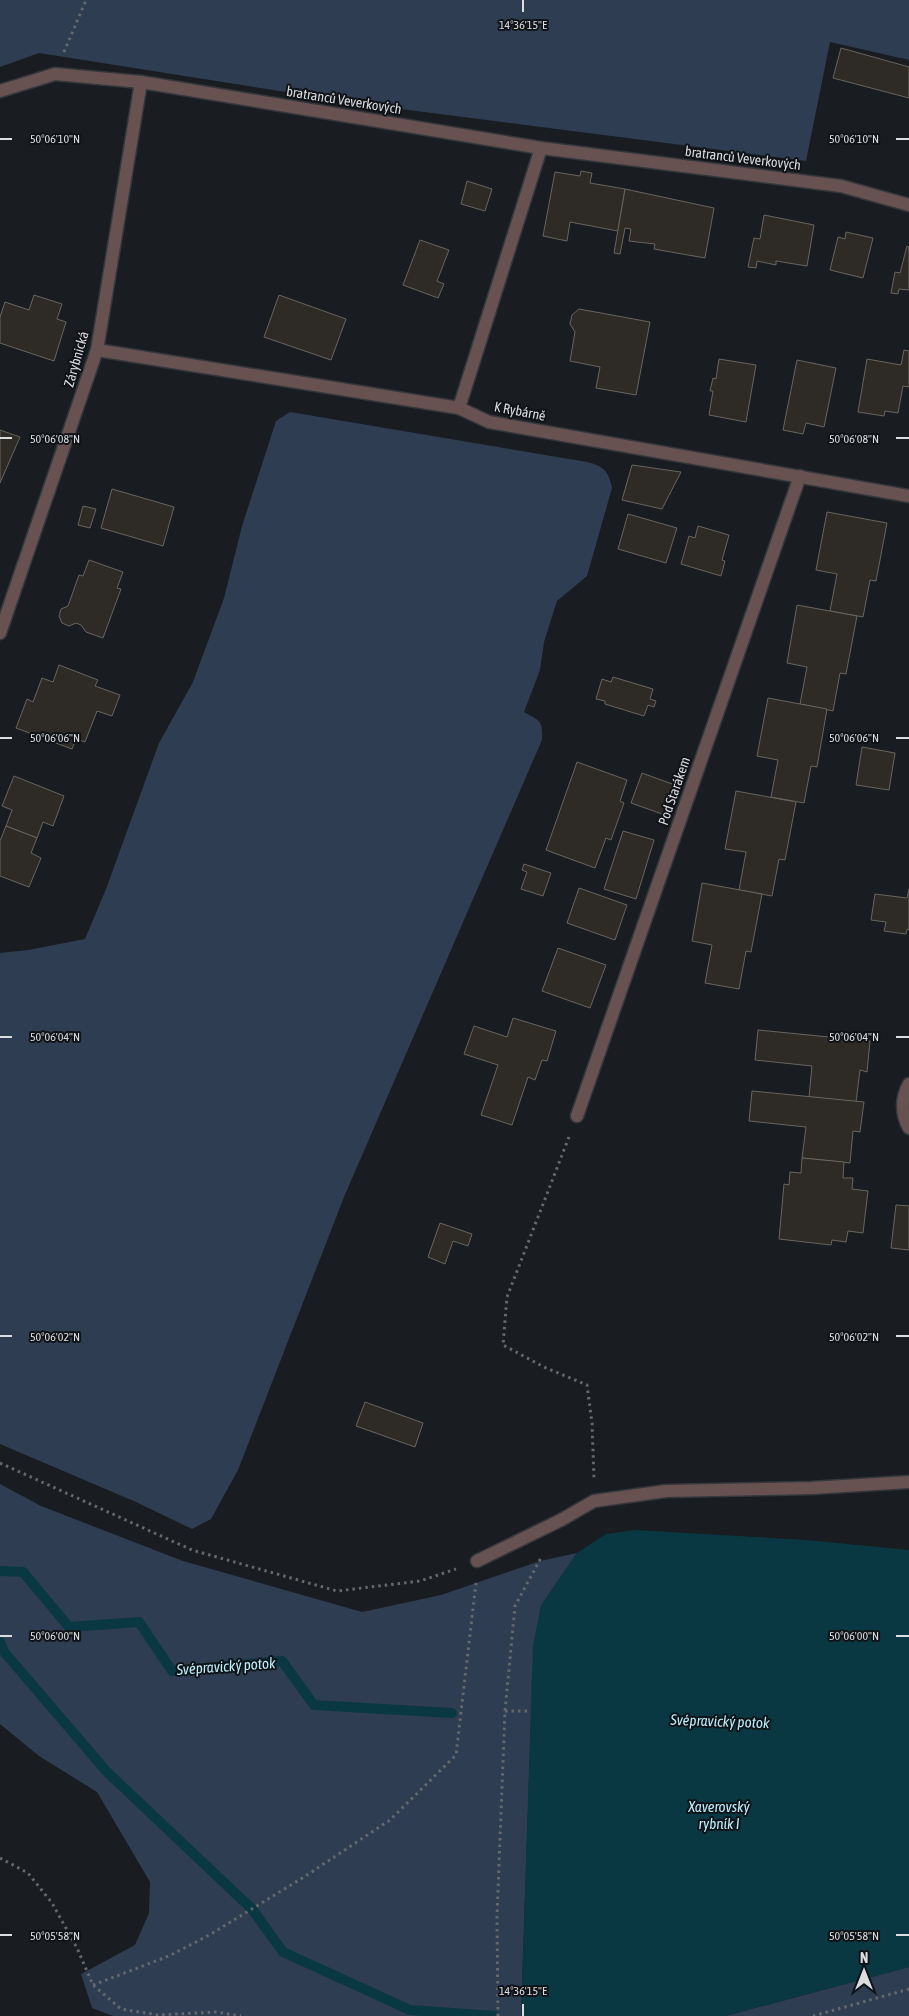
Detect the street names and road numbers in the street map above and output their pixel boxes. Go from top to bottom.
street label: bratranců Veverkových [285,83,403,117]
street label: bratranců Veverkových [684,143,802,173]
street label: Zárybnická [60,329,92,389]
street label: K Rybárně [493,398,547,424]
street label: Pod Starákem [655,755,693,827]

